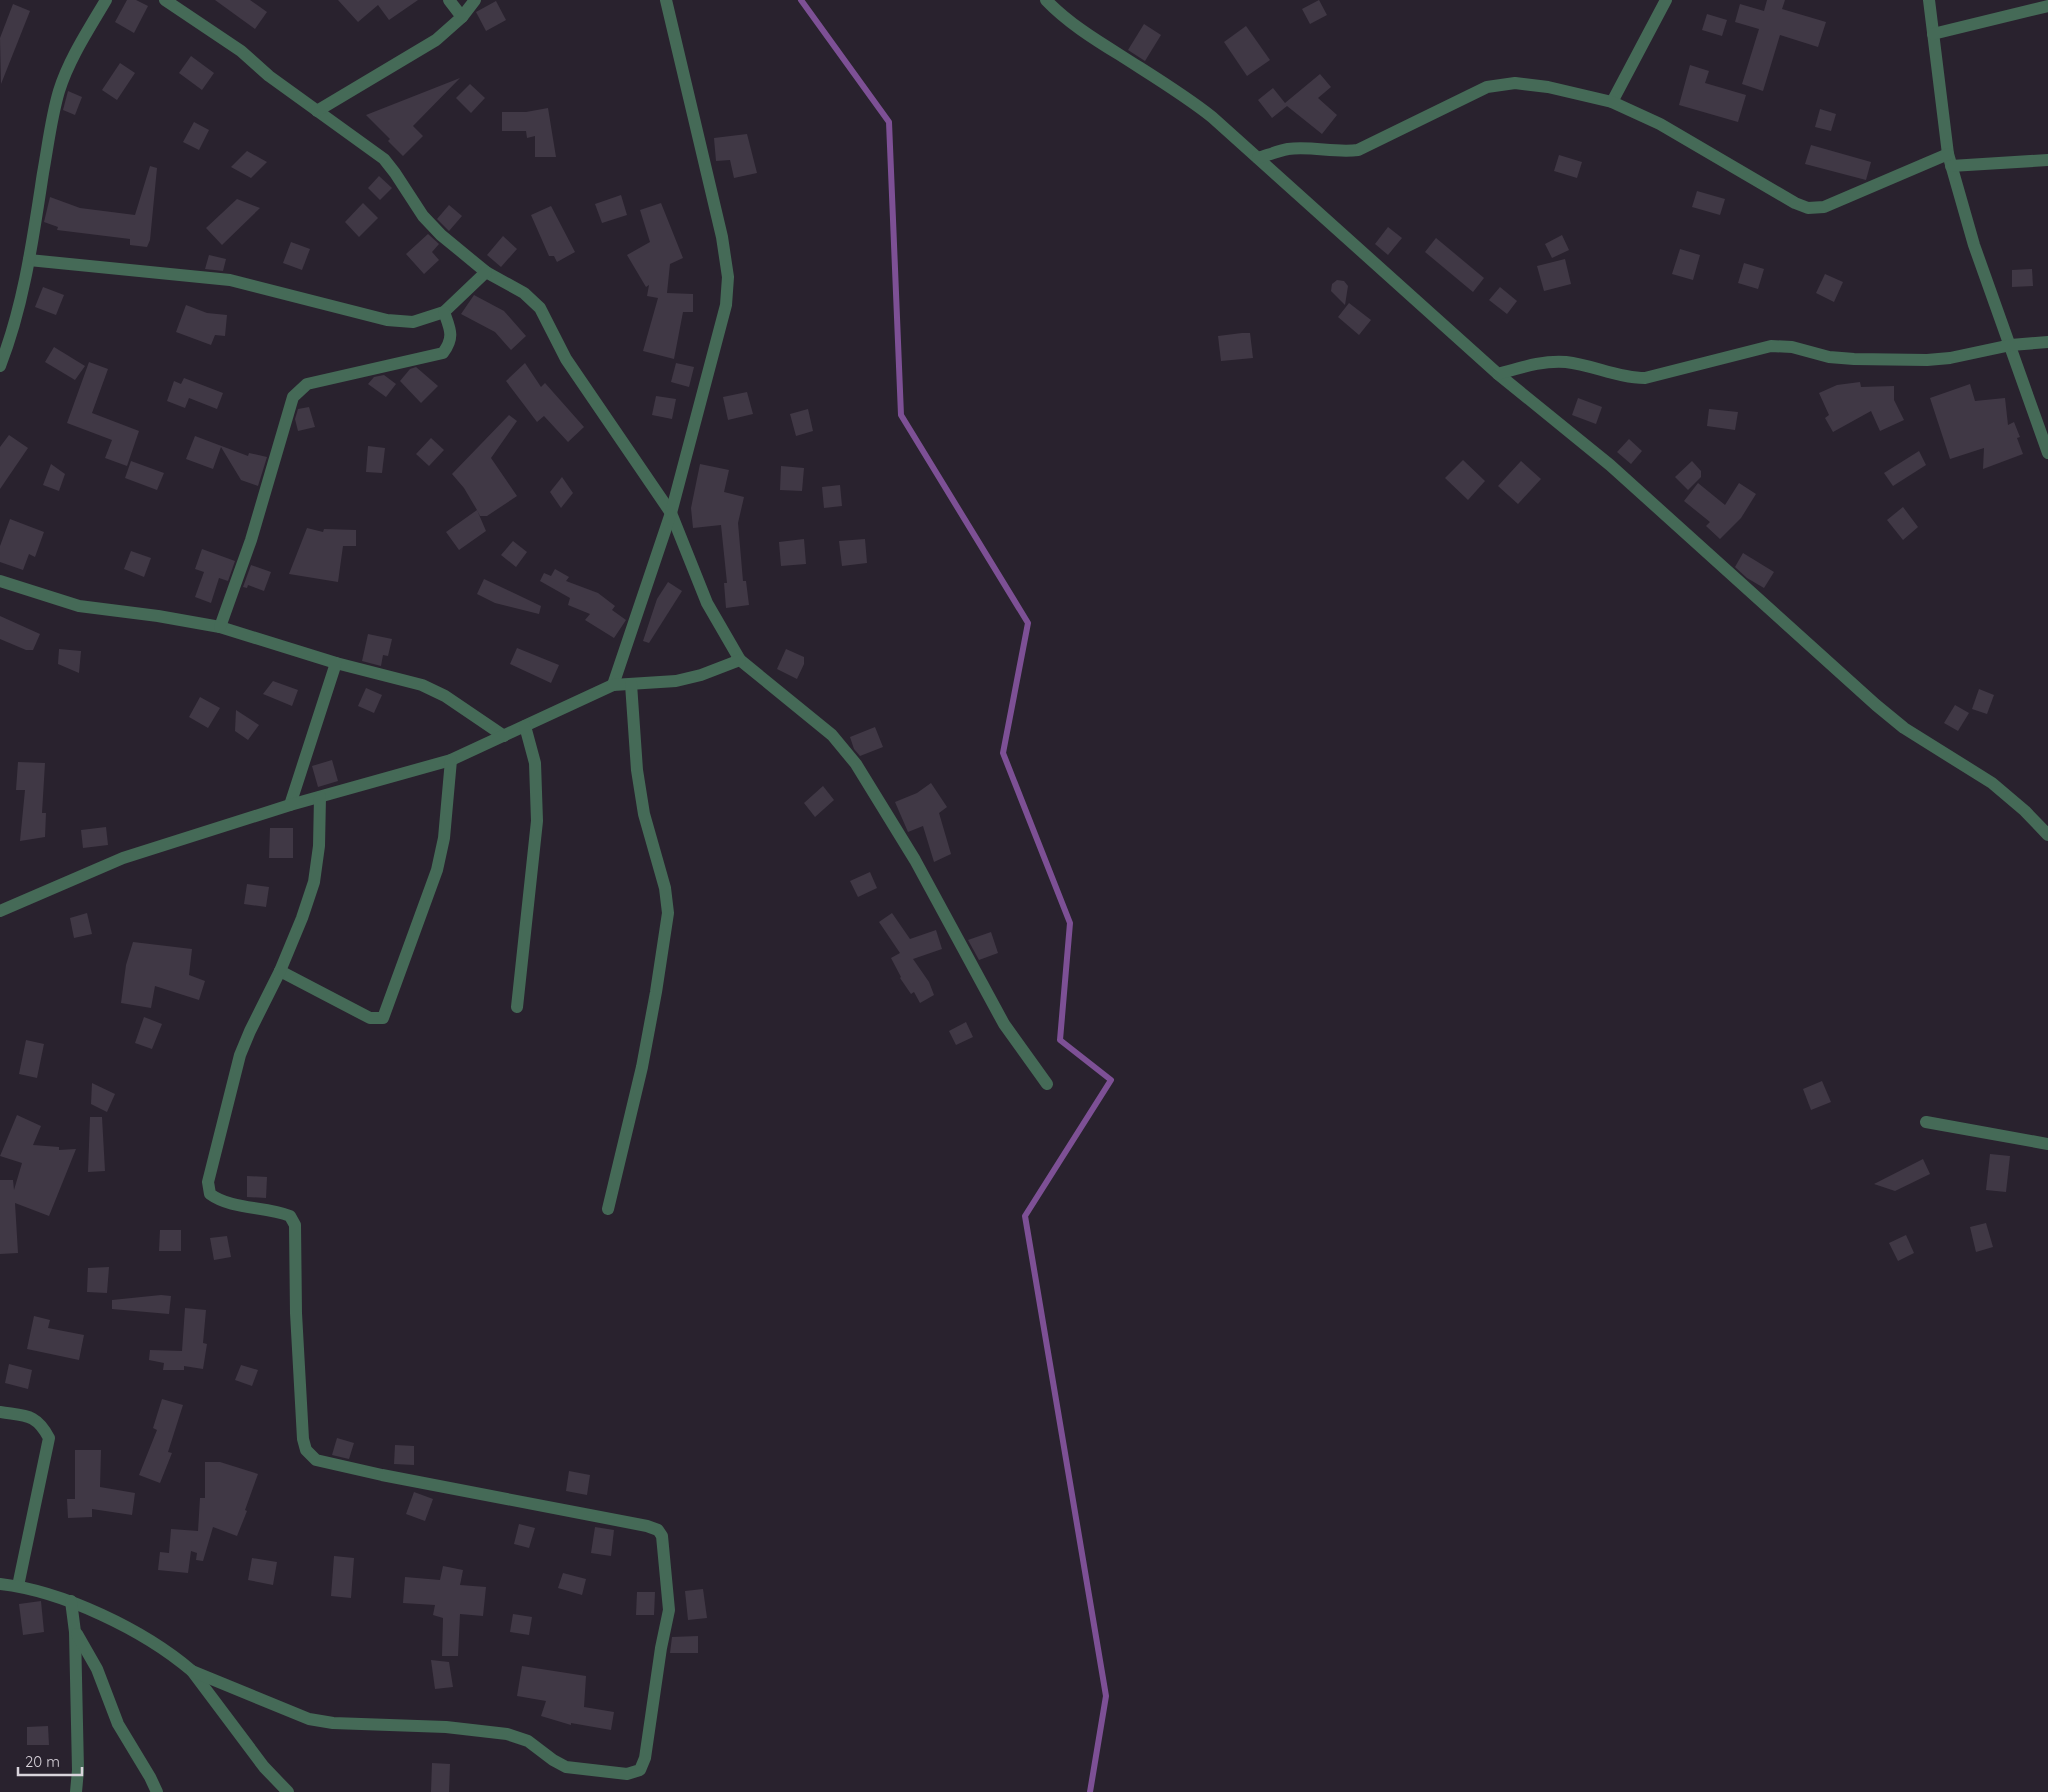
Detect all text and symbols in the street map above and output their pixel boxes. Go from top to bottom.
scale bar [18,1744,81,1776]
text: 20 m [25,1752,60,1771]

